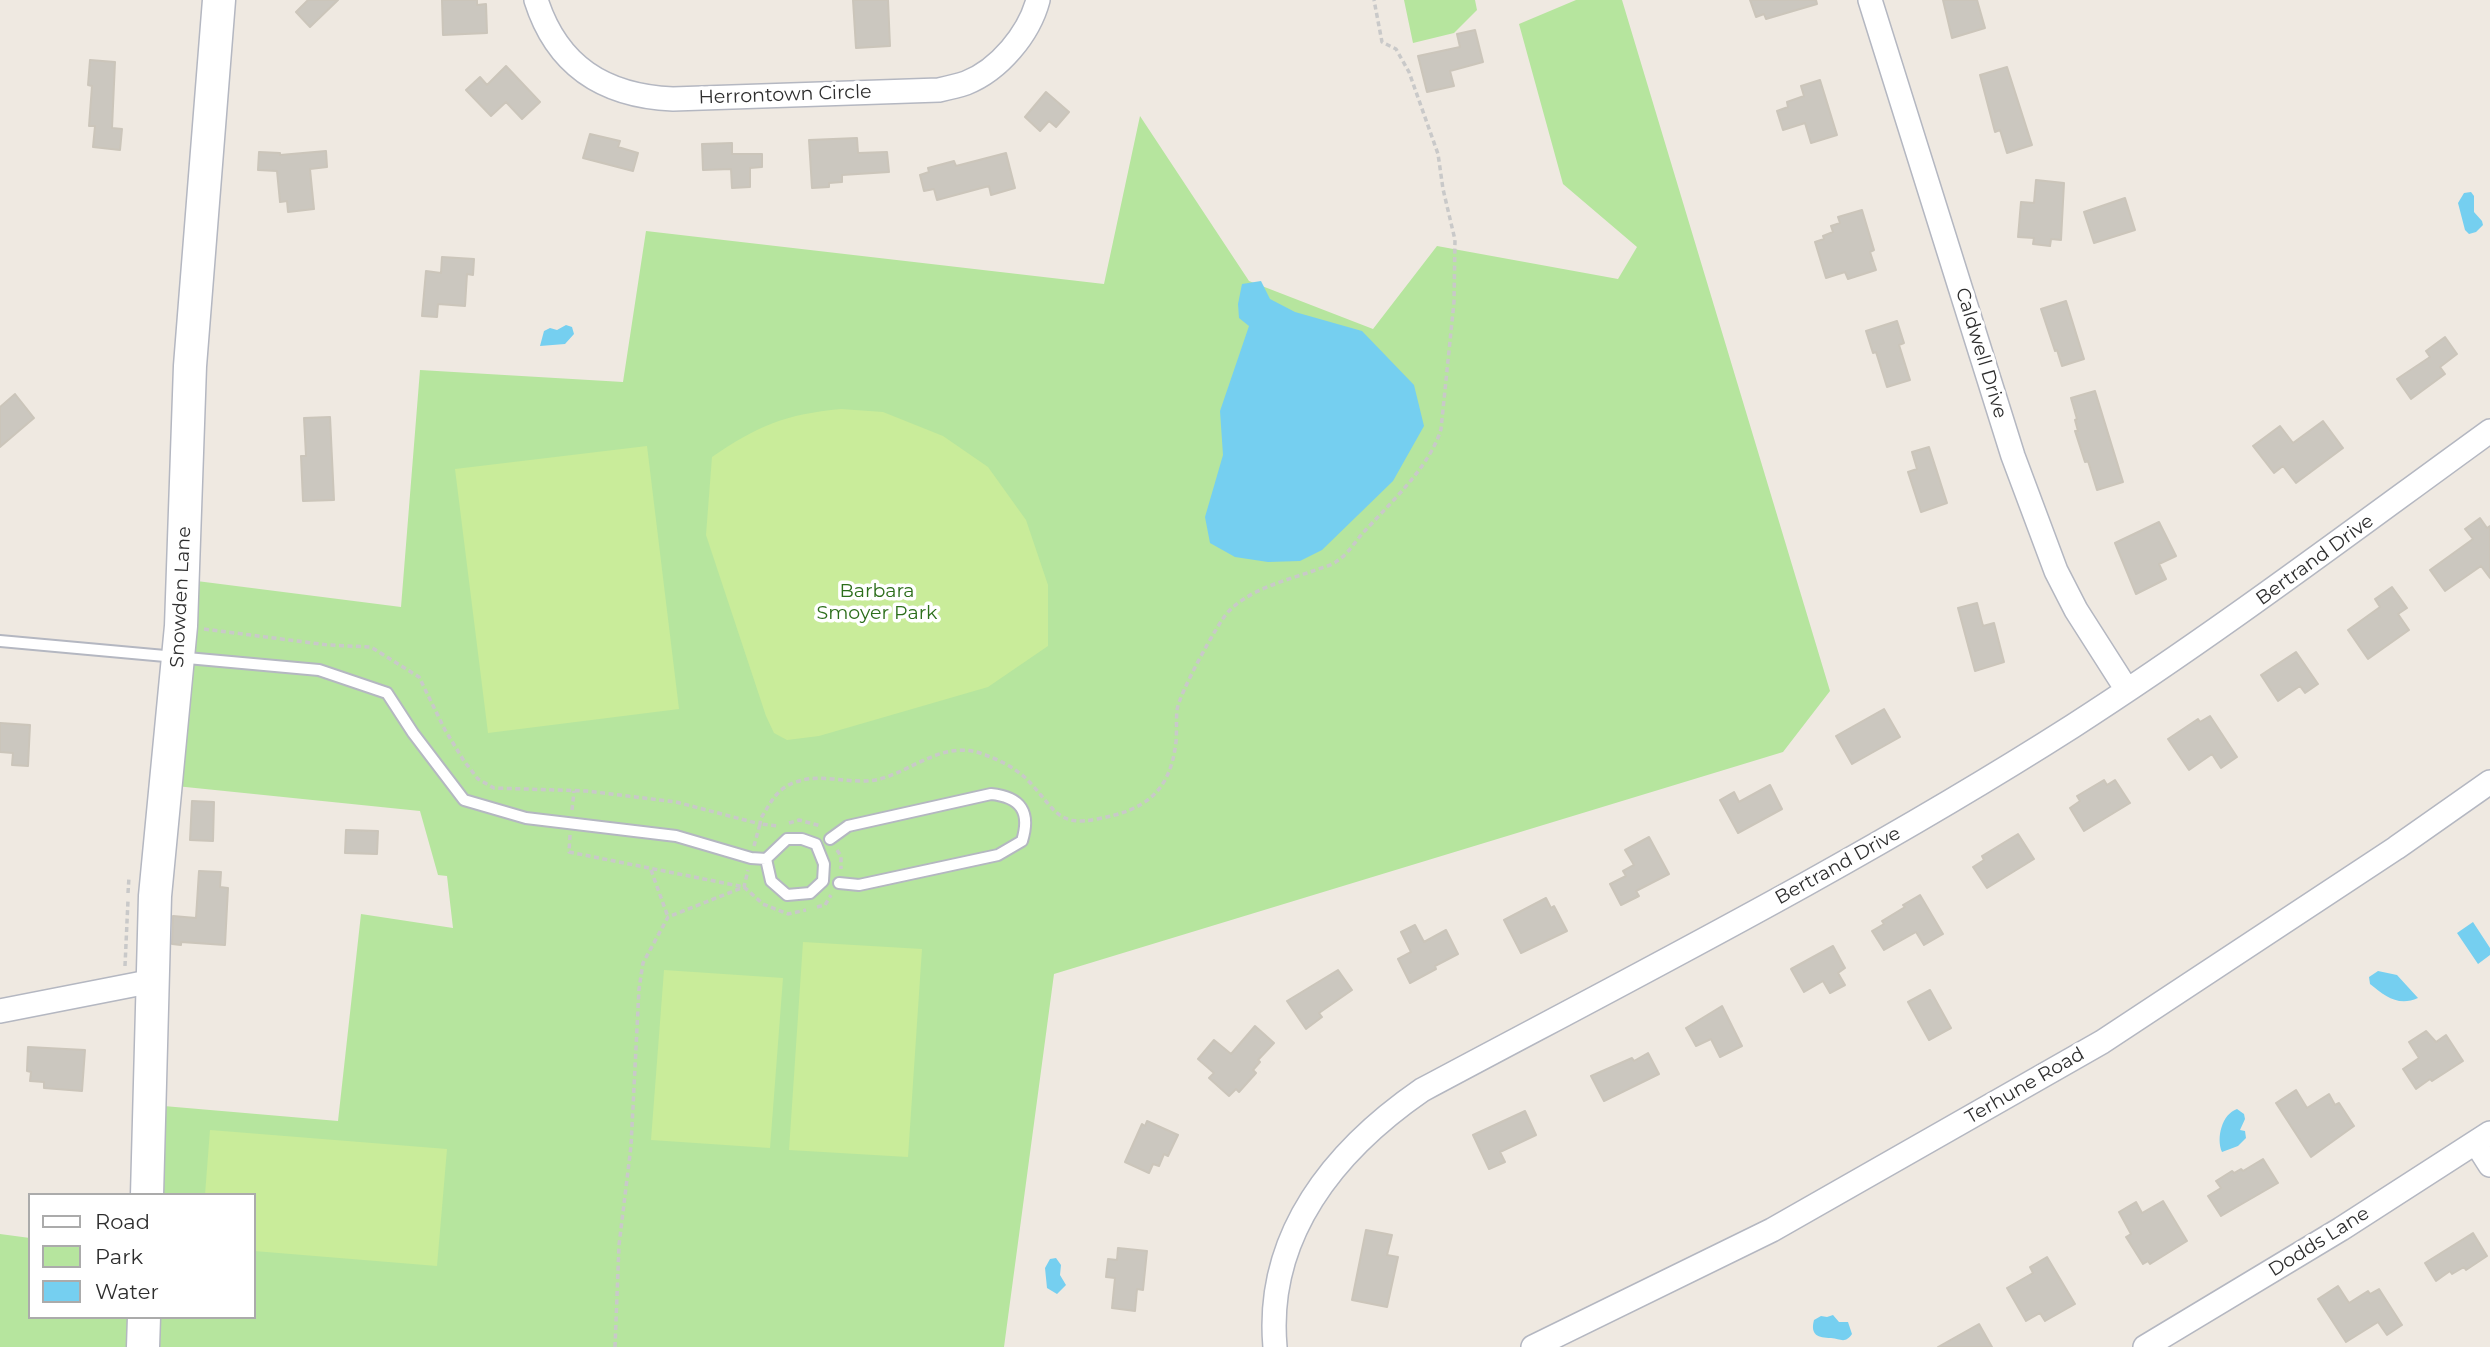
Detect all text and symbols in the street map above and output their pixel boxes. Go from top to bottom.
street label: Herrontown Circle [698,81,872,109]
street label: Caldwell Drive [1950,285,2012,421]
street label: Bertrand Drive [2252,510,2378,610]
street label: Snowden Lane [166,526,196,668]
park label: Barbara Smoyer Park [817,580,937,624]
street label: Bertrand Drive [1771,822,1905,910]
street label: Terhune Road [1962,1043,2088,1129]
legend [28,1193,256,1319]
street label: Dodds Lane [2264,1202,2374,1282]
text: Road [95,1209,150,1234]
text: Park [95,1244,143,1269]
text: Water [95,1279,159,1304]

